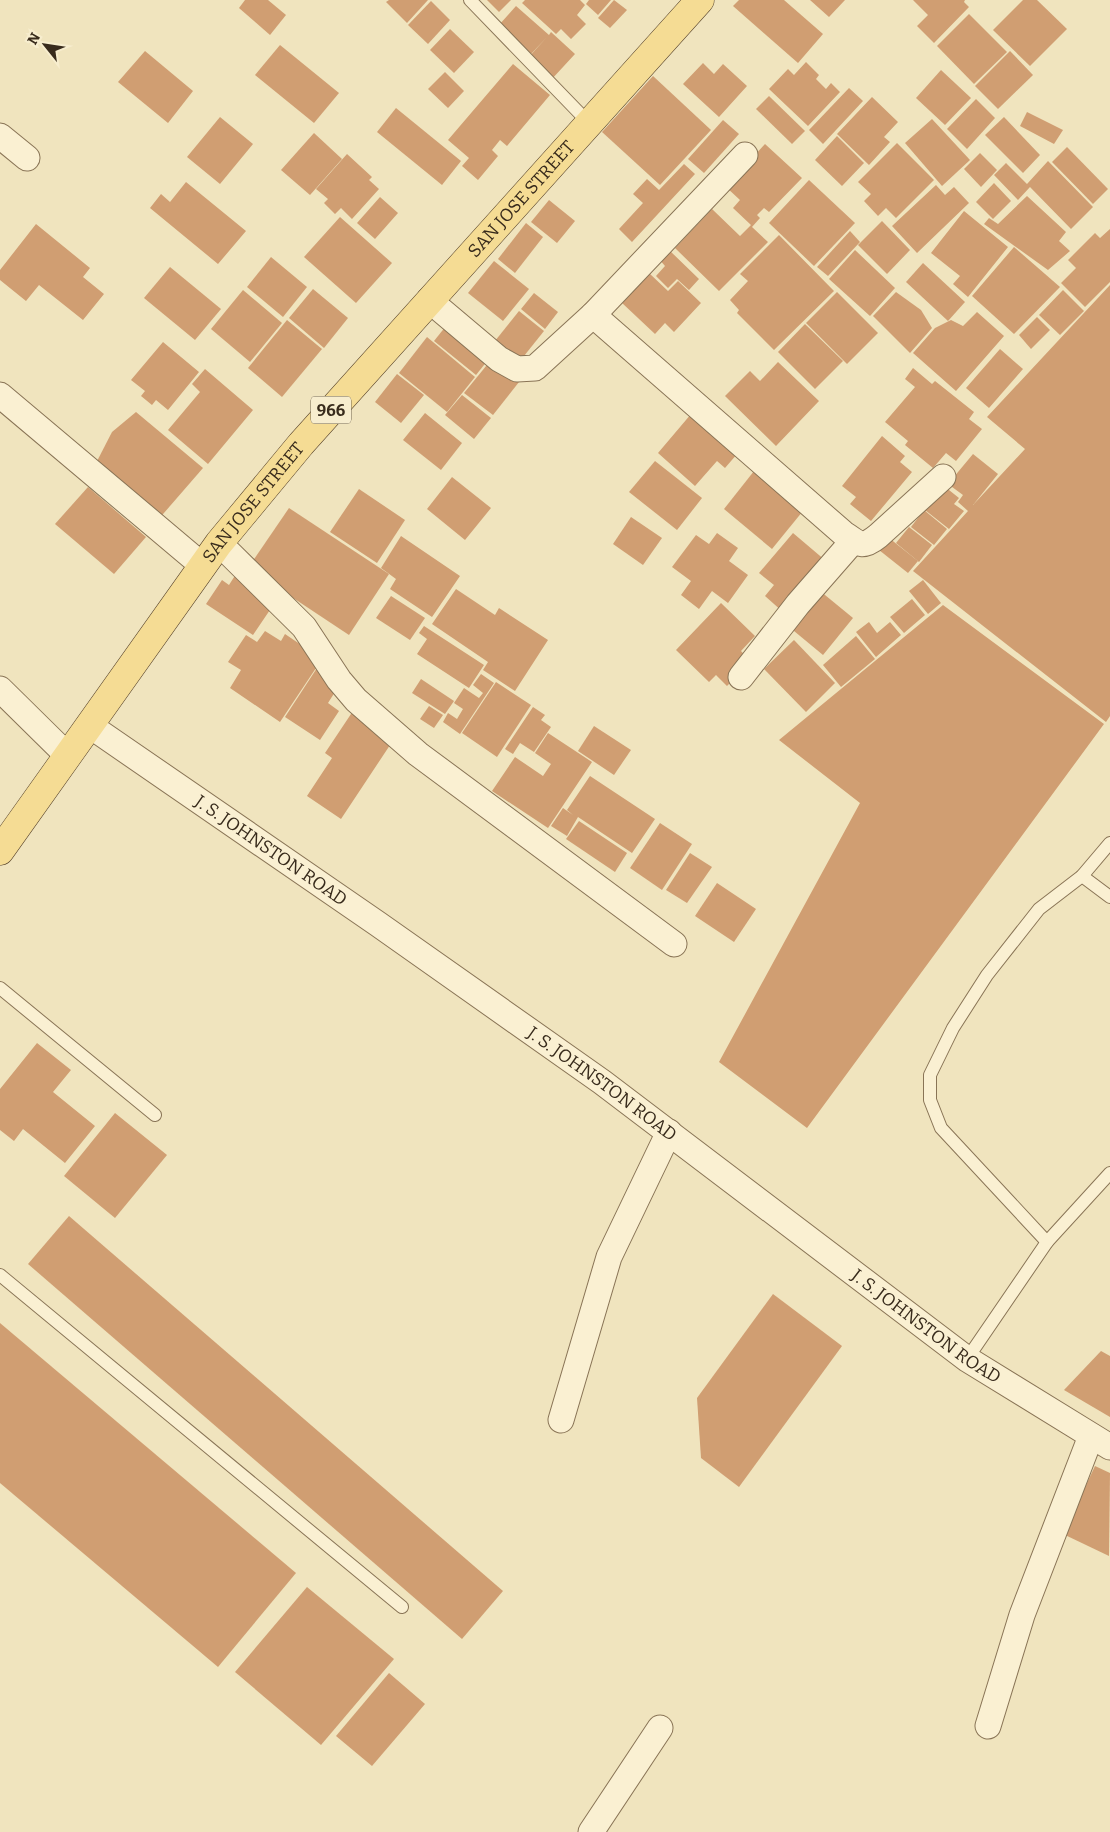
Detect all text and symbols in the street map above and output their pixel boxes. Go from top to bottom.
north arrow [20,20,70,70]
text: N [24,30,44,48]
street label: SAN JOSE STREET [463,136,580,262]
road number: 966 [311,396,351,424]
street label: SAN JOSE STREET [198,437,309,567]
street label: J. S. JOHNSTON ROAD [190,790,351,910]
street label: J. S. JOHNSTON ROAD [522,1021,681,1146]
street label: J. S. JOHNSTON ROAD [846,1264,1005,1388]

